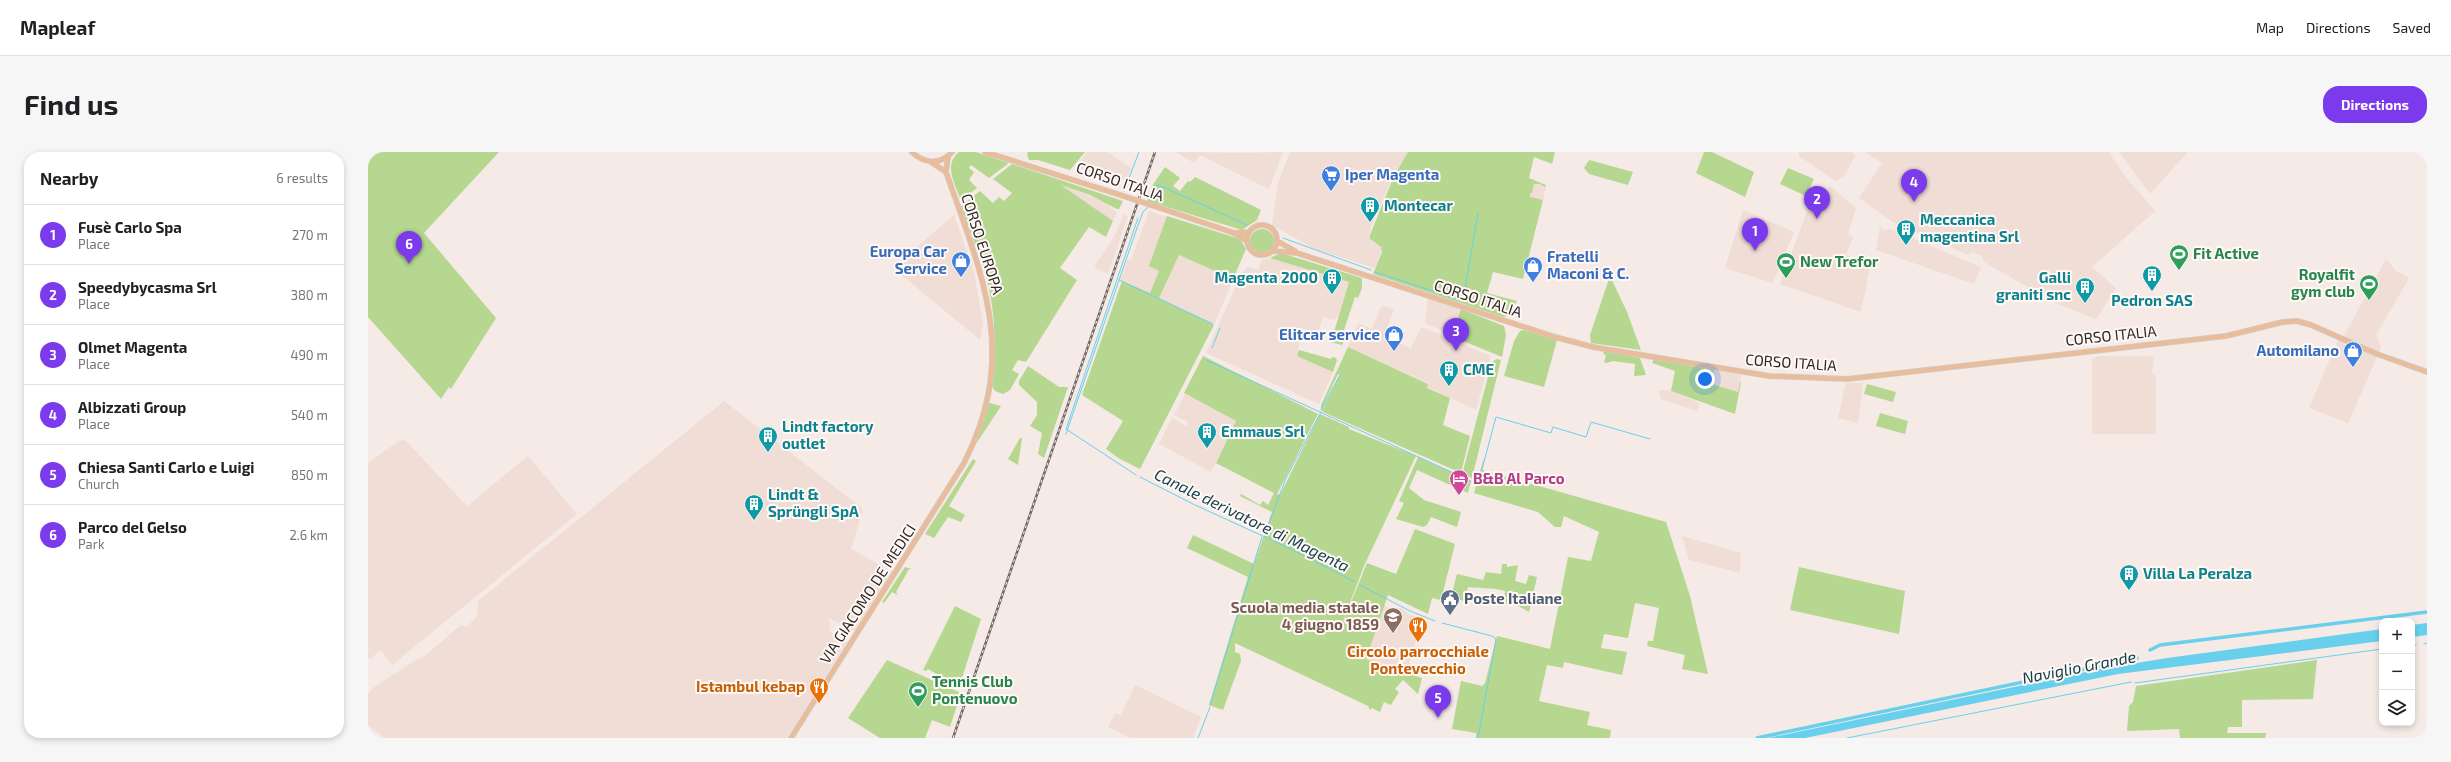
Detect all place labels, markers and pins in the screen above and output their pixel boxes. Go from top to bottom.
supermarket icon: Iper Magenta [1320,164,1342,192]
place label: Iper Magenta [1345,165,1439,183]
pin: 4 [1901,169,1927,202]
pin: 2 [1804,186,1830,219]
building icon: Montecar [1359,195,1381,223]
place label: Montecar [1384,196,1453,214]
place label: Meccanica magentina Srl [1920,210,2019,245]
pin: 1 [1742,218,1768,251]
building icon: Meccanica magentina Srl [1895,218,1917,246]
pin: 6 [396,231,422,264]
place label: Europa Car Service [870,242,948,277]
sports icon: Fit Active [2168,243,2190,271]
place label: Fit Active [2193,244,2259,262]
place label: Fratelli Maconi & C. [1547,247,1629,282]
shop icon: Europa Car Service [950,250,972,278]
sports icon: New Trefor [1775,251,1797,279]
place label: New Trefor [1800,252,1879,270]
shop icon: Fratelli Maconi & C. [1522,255,1544,283]
building icon: Pedron SAS [2141,264,2163,292]
place label: Royalfit gym club [2291,265,2355,301]
building icon: Magenta 2000 [1321,267,1343,295]
place label: Magenta 2000 [1215,268,1318,286]
place label: Galli graniti snc [1996,268,2071,303]
sports icon: Royalfit gym club [2358,273,2380,301]
building icon: Galli graniti snc [2074,276,2096,304]
place label: Pedron SAS [2111,291,2193,309]
pin: 3 [1443,318,1469,351]
shop icon: Elitcar service [1383,324,1405,352]
place label: Elitcar service [1279,325,1380,343]
shop icon: Automilano [2342,340,2364,368]
place label: Automilano [2257,341,2339,359]
building icon: CME [1438,359,1460,387]
place label: CME [1463,360,1495,378]
place label: Lindt factory outlet [782,417,874,452]
building icon: Emmaus Srl [1196,421,1218,449]
place label: Emmaus Srl [1221,422,1305,440]
building icon: Lindt factory outlet [757,425,779,453]
hotel icon: B&B Al Parco [1448,468,1470,496]
place label: B&B Al Parco [1473,469,1565,487]
place label: Lindt & Sprüngli SpA [768,485,859,520]
building icon: Lindt & Sprüngli SpA [743,493,765,521]
building icon: Villa La Peralza [2118,563,2140,591]
place label: Villa La Peralza [2143,564,2252,582]
public building icon: Poste Italiane [1439,588,1461,616]
place label: Poste Italiane [1464,589,1562,607]
place label: Scuola media statale 4 giugno 1859 [1231,598,1379,633]
school or university icon: Scuola media statale 4 giugno 1859 [1382,606,1404,634]
restaurant icon: Circolo parrocchiale Pontevecchio [1407,615,1429,643]
place label: Circolo parrocchiale Pontevecchio [1347,642,1489,677]
place label: Tennis Club Pontenuovo [932,672,1018,707]
restaurant icon: Istambul kebap [808,676,830,704]
place label: Istambul kebap [696,677,805,695]
sports icon: Tennis Club Pontenuovo [907,680,929,708]
pin: 5 [1425,685,1451,718]

